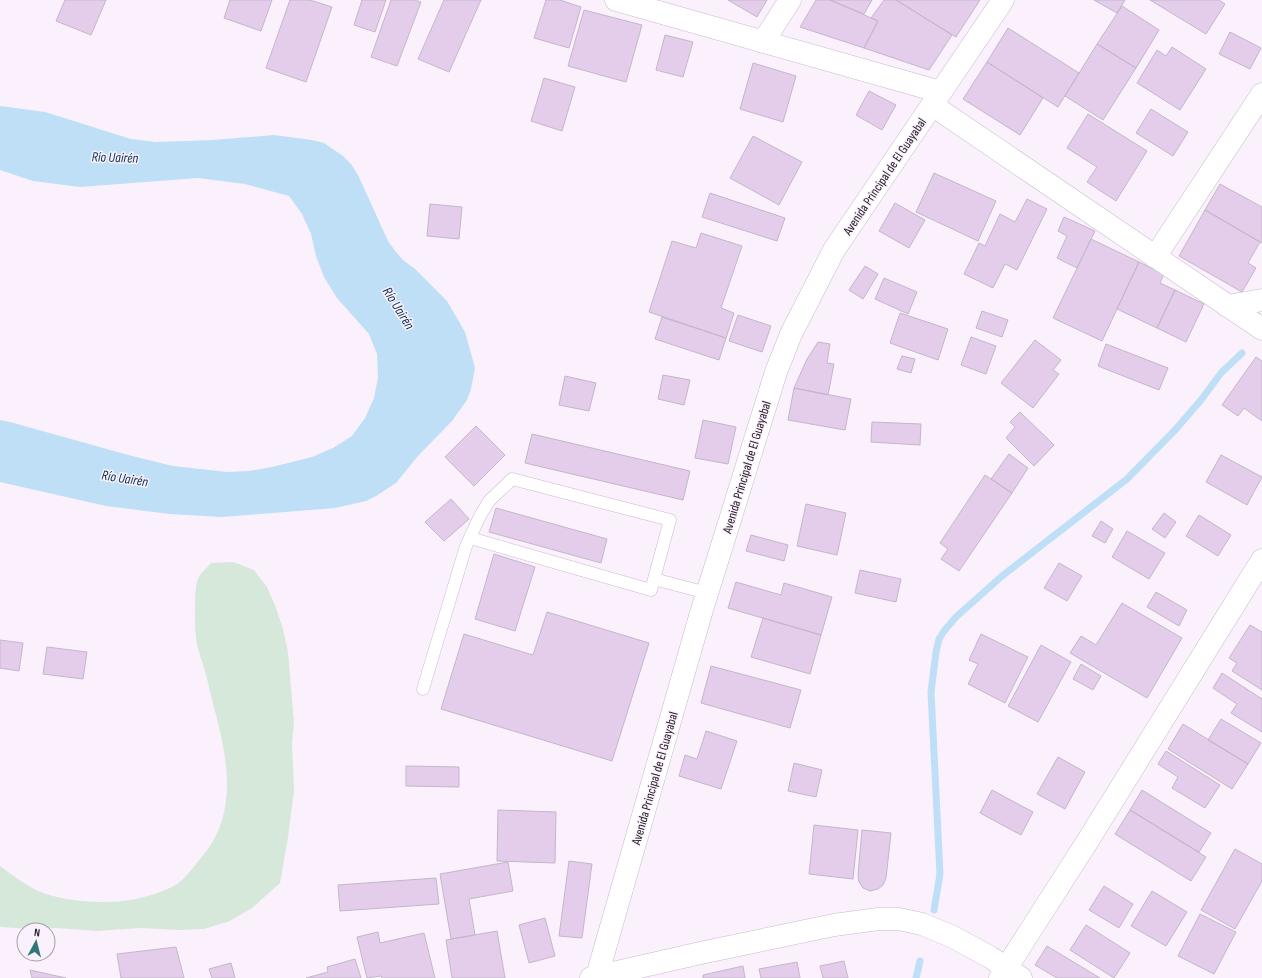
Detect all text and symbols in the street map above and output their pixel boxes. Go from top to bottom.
street label: Avenida Principal de El Guayabal [839,115,930,239]
water label: Río Uairén [91,148,139,167]
water label: Río Uairén [379,284,418,333]
street label: Avenida Principal de El Guayabal [719,399,775,536]
water label: Río Uairén [100,466,150,491]
street label: Avenida Principal de El Guayabal [628,710,682,848]
north arrow [16,922,56,962]
text: N [33,926,41,939]

